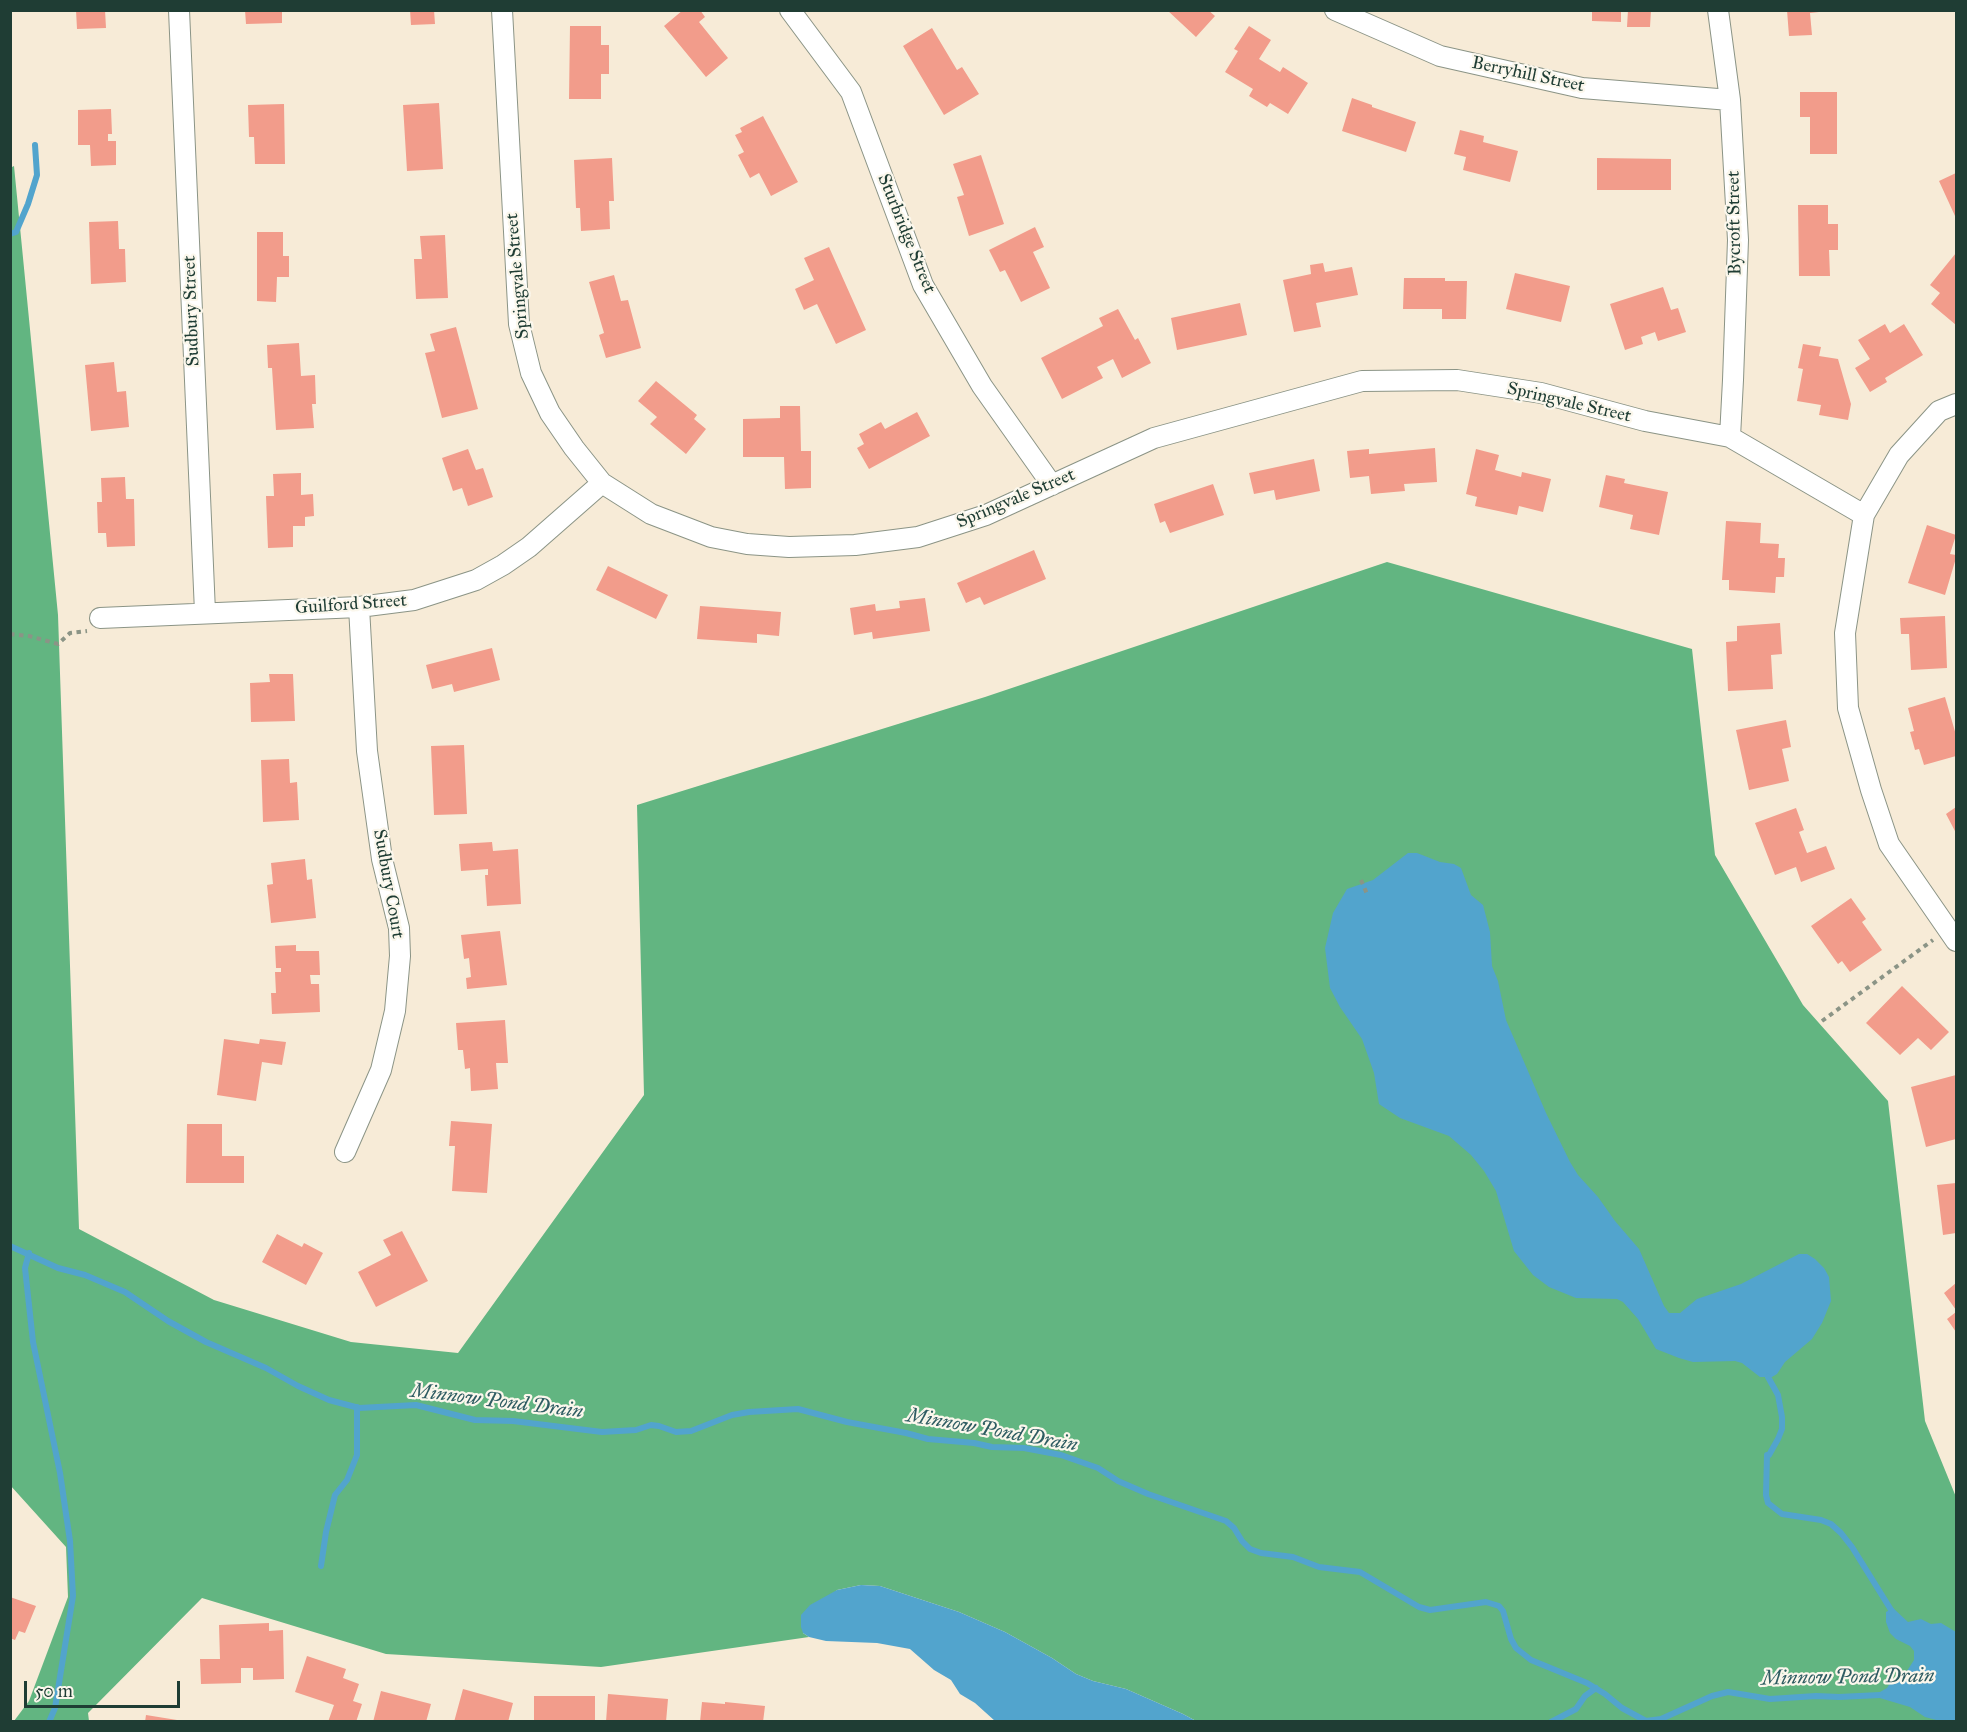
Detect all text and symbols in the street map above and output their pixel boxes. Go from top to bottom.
street label: Berryhill Street [1470,53,1586,97]
street label: Sturbridge Street [872,171,940,297]
street label: Bycroft Street [1723,171,1747,275]
street label: Springvale Street [502,212,534,340]
street label: Sudbury Street [179,255,205,367]
street label: Springvale Street [1505,378,1633,428]
street label: Springvale Street [954,464,1078,534]
street label: Guilford Street [294,590,408,620]
street label: Sudbury Court [368,828,408,940]
water label: Minnow Pond Drain [410,1380,584,1424]
water label: Minnow Pond Drain [905,1404,1079,1458]
water label: Minnow Pond Drain [1761,1664,1935,1692]
scale bar [27,1669,183,1707]
text: 50 m [35,1680,73,1702]

